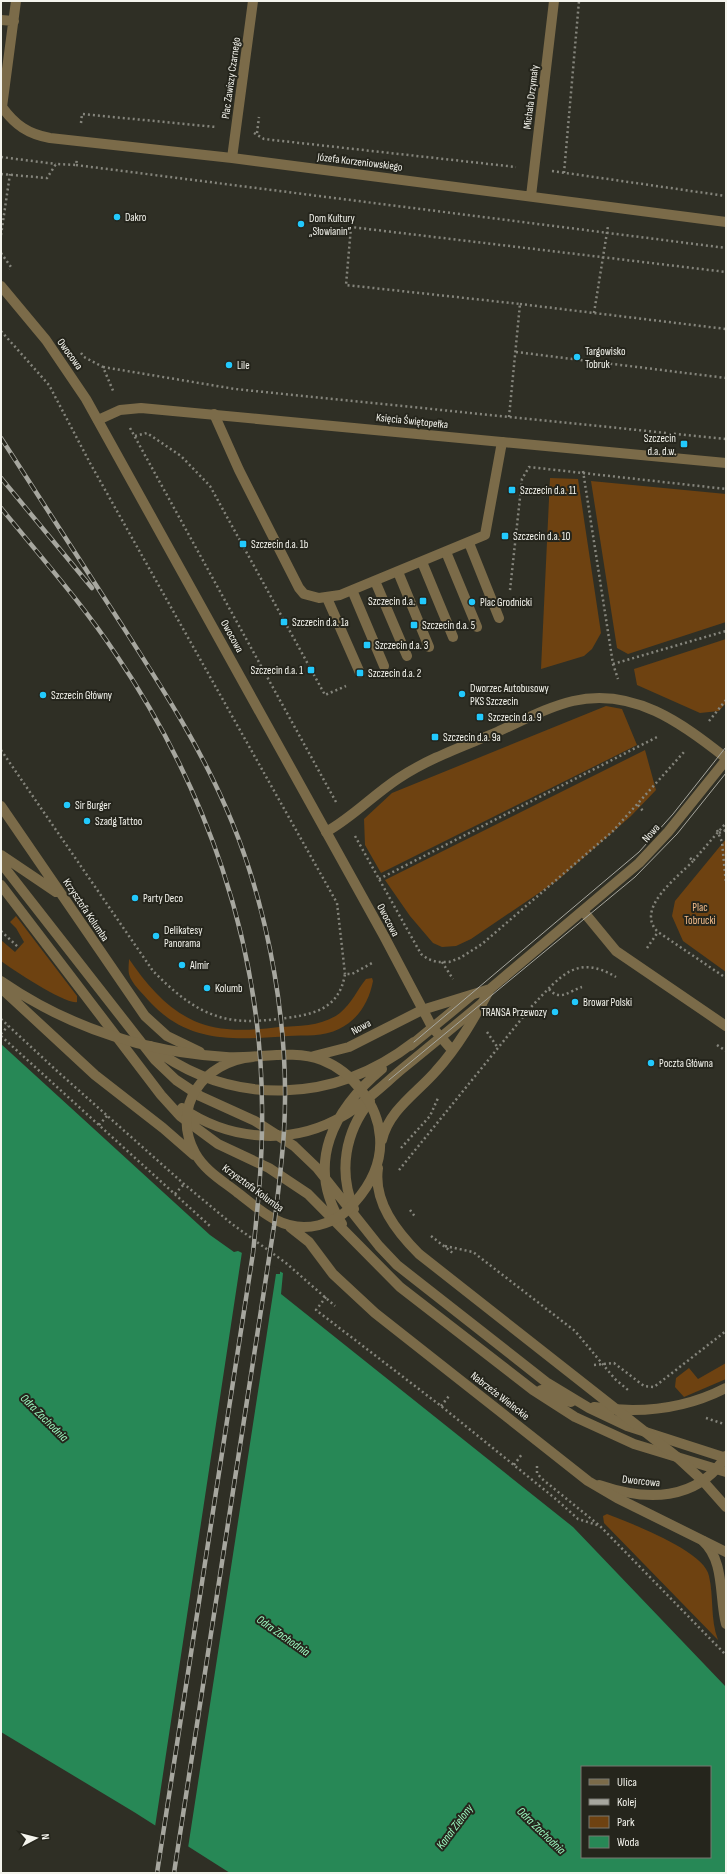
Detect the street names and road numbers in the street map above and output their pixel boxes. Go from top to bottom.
street label: Plac Zawiszy Czarnego [219,36,243,120]
street label: Michała Drzymały [521,63,541,130]
street label: Józefa Korzeniowskiego [316,150,404,174]
street label: Owocowa [54,336,86,372]
street label: Księcia Świętopełka [375,411,449,431]
street label: Owocowa [218,617,246,655]
street label: Nowa [639,821,663,845]
street label: Krzysztofa Kolumba [60,876,112,944]
street label: Owocowa [374,901,402,939]
street label: Nowa [349,1016,373,1038]
street label: Krzysztofa Kolumba [220,1161,286,1215]
street label: Nabrzeże Wieleckie [468,1369,532,1423]
street label: Dworcowa [621,1473,661,1489]

